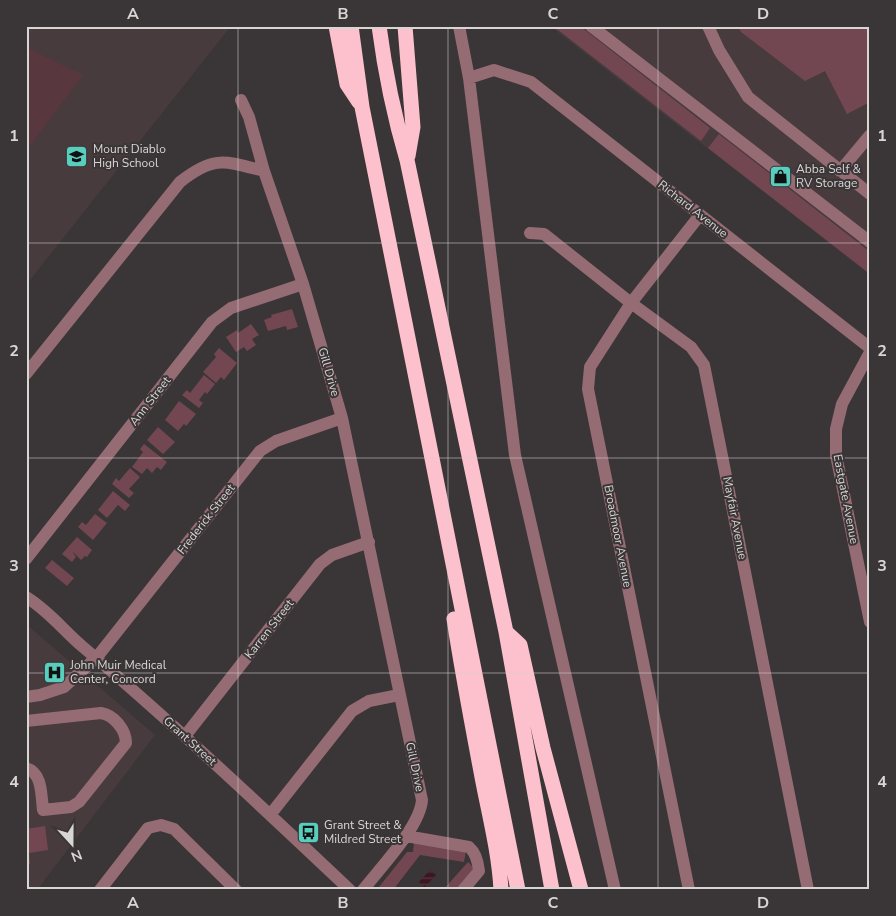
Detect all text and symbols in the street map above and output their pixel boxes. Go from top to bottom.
text: A [127,3,139,25]
text: B [337,3,349,25]
text: C [548,3,559,25]
text: D [757,3,769,25]
text: 1 [9,125,19,147]
text: 1 [877,125,887,147]
place label: Mount Diablo High School [93,141,166,171]
school or university icon: Mount Diablo High School [65,144,89,168]
place label: Abba Self & RV Storage [796,161,861,191]
shop icon: Abba Self & RV Storage [768,164,792,188]
street label: Richard Avenue [655,177,731,241]
text: 2 [9,340,19,362]
text: 2 [877,340,887,362]
street label: Gill Drive [314,346,344,398]
street label: Ann Street [126,373,175,429]
street label: Eastgate Avenue [829,453,863,545]
street label: Mayfair Avenue [719,475,751,561]
street label: Frederick Street [174,480,239,557]
street label: Broadmoor Avenue [600,483,636,589]
text: 3 [9,555,19,577]
text: 3 [877,555,887,577]
street label: Karren Street [241,595,298,662]
place label: John Muir Medical Center, Concord [69,657,167,687]
hospital icon: John Muir Medical Center, Concord [42,660,66,684]
street label: Grant Street [160,713,221,770]
street label: Gill Drive [402,741,428,793]
text: 4 [9,771,19,793]
text: 4 [877,771,887,793]
place label: Grant Street & Mildred Street [324,817,402,847]
north arrow [48,818,98,868]
bus stop icon: Grant Street & Mildred Street [296,820,320,844]
text: N [68,845,85,866]
text: A [127,892,139,914]
text: B [337,892,349,914]
text: C [548,892,559,914]
text: D [757,892,769,914]

